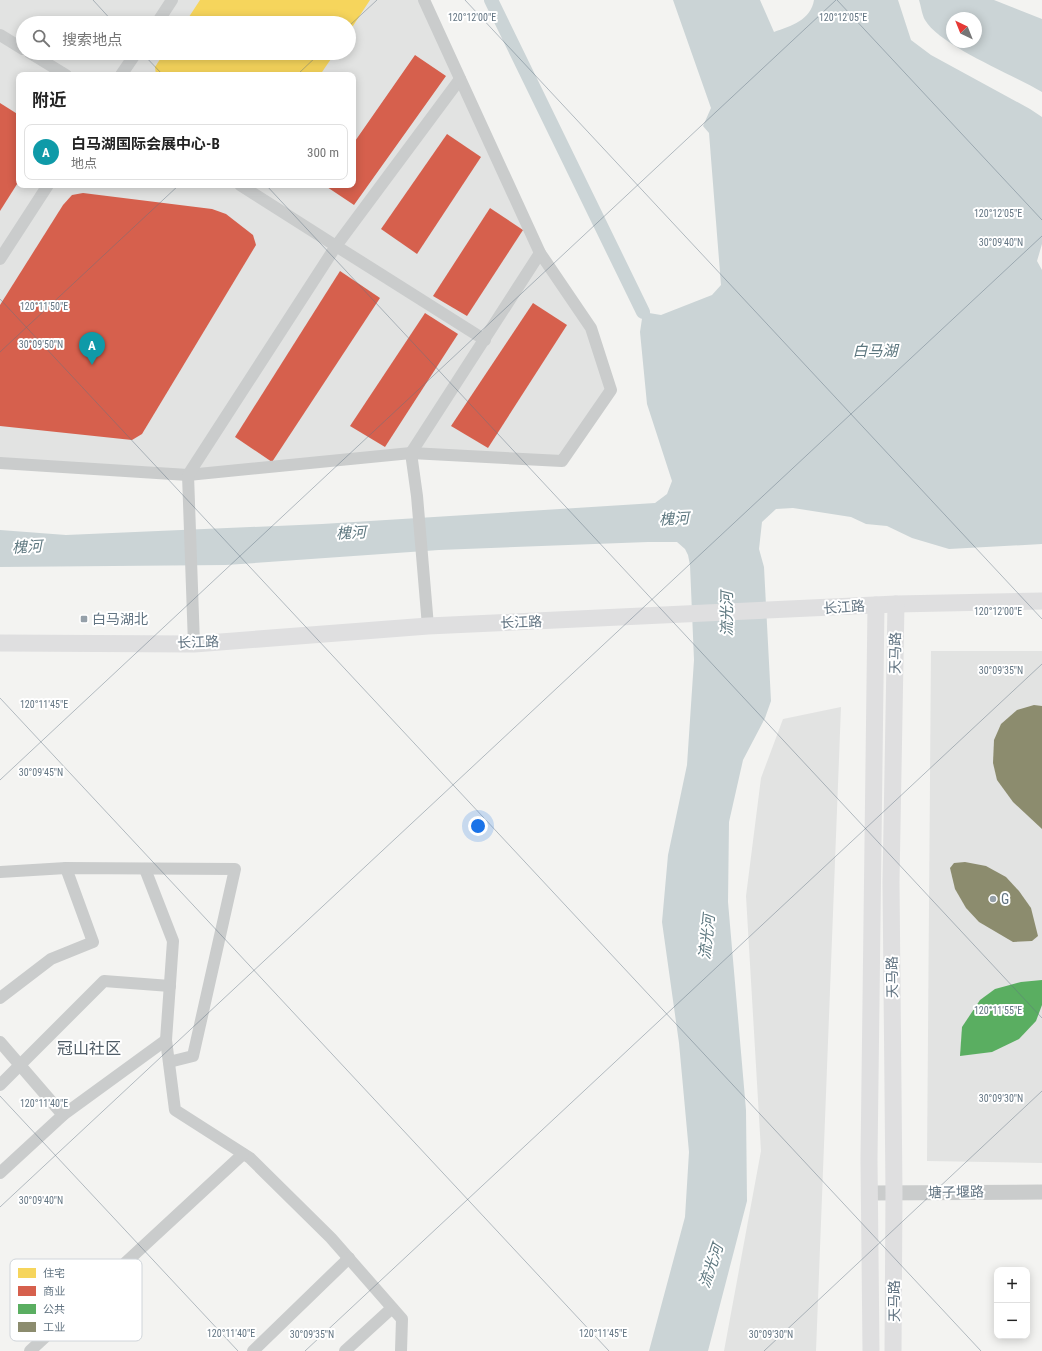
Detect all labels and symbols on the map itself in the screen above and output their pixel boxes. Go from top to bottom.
text: 120°12'00"E [448,12,496,23]
text: 120°12'05"E [819,12,867,23]
north arrow [946,12,982,48]
text: 120°12'05"E [974,208,1022,219]
text: 30°09'40"N [979,237,1023,248]
text: 120°11'50"E [20,301,68,312]
pin: A [79,332,105,365]
text: 30°09'50"N [19,339,63,350]
water label: 白马湖 [852,342,899,360]
water label: 槐河 [659,509,692,529]
water label: 槐河 [336,523,369,543]
water label: 槐河 [12,537,45,557]
water label: 流光河 [718,589,736,637]
street label: 长江路 [822,598,866,616]
text: 120°12'00"E [974,606,1022,617]
place label: 白马湖北 [92,611,148,627]
street label: 长江路 [500,613,542,631]
marker: 白马湖北 [79,614,89,624]
street label: 天马路 [887,632,903,674]
street label: 长江路 [177,633,219,651]
text: 30°09'35"N [979,665,1023,676]
text: 120°11'45"E [20,699,68,710]
text: 30°09'45"N [19,767,63,778]
your location [468,816,488,836]
place label: G [1001,891,1009,907]
marker: G [988,894,998,904]
water label: 流光河 [696,911,719,960]
street label: 天马路 [884,956,900,998]
text: 120°11'55"E [974,1005,1022,1016]
district label: 冠山社区 [57,1039,121,1058]
text: 30°09'30"N [979,1093,1023,1104]
text: 120°11'40"E [20,1098,68,1109]
street label: 塘子堰路 [928,1184,984,1200]
text: 30°09'40"N [19,1195,63,1206]
water label: 流光河 [695,1239,728,1290]
legend [10,1259,142,1341]
text: 住宅 [43,1267,65,1280]
street label: 天马路 [886,1280,902,1322]
text: 商业 [43,1285,65,1298]
text: 公共 [43,1303,65,1316]
text: 工业 [43,1321,65,1334]
text: 120°11'40"E [207,1328,255,1339]
text: 120°11'45"E [579,1328,627,1339]
text: 30°09'35"N [290,1329,334,1340]
text: 30°09'30"N [749,1329,793,1340]

